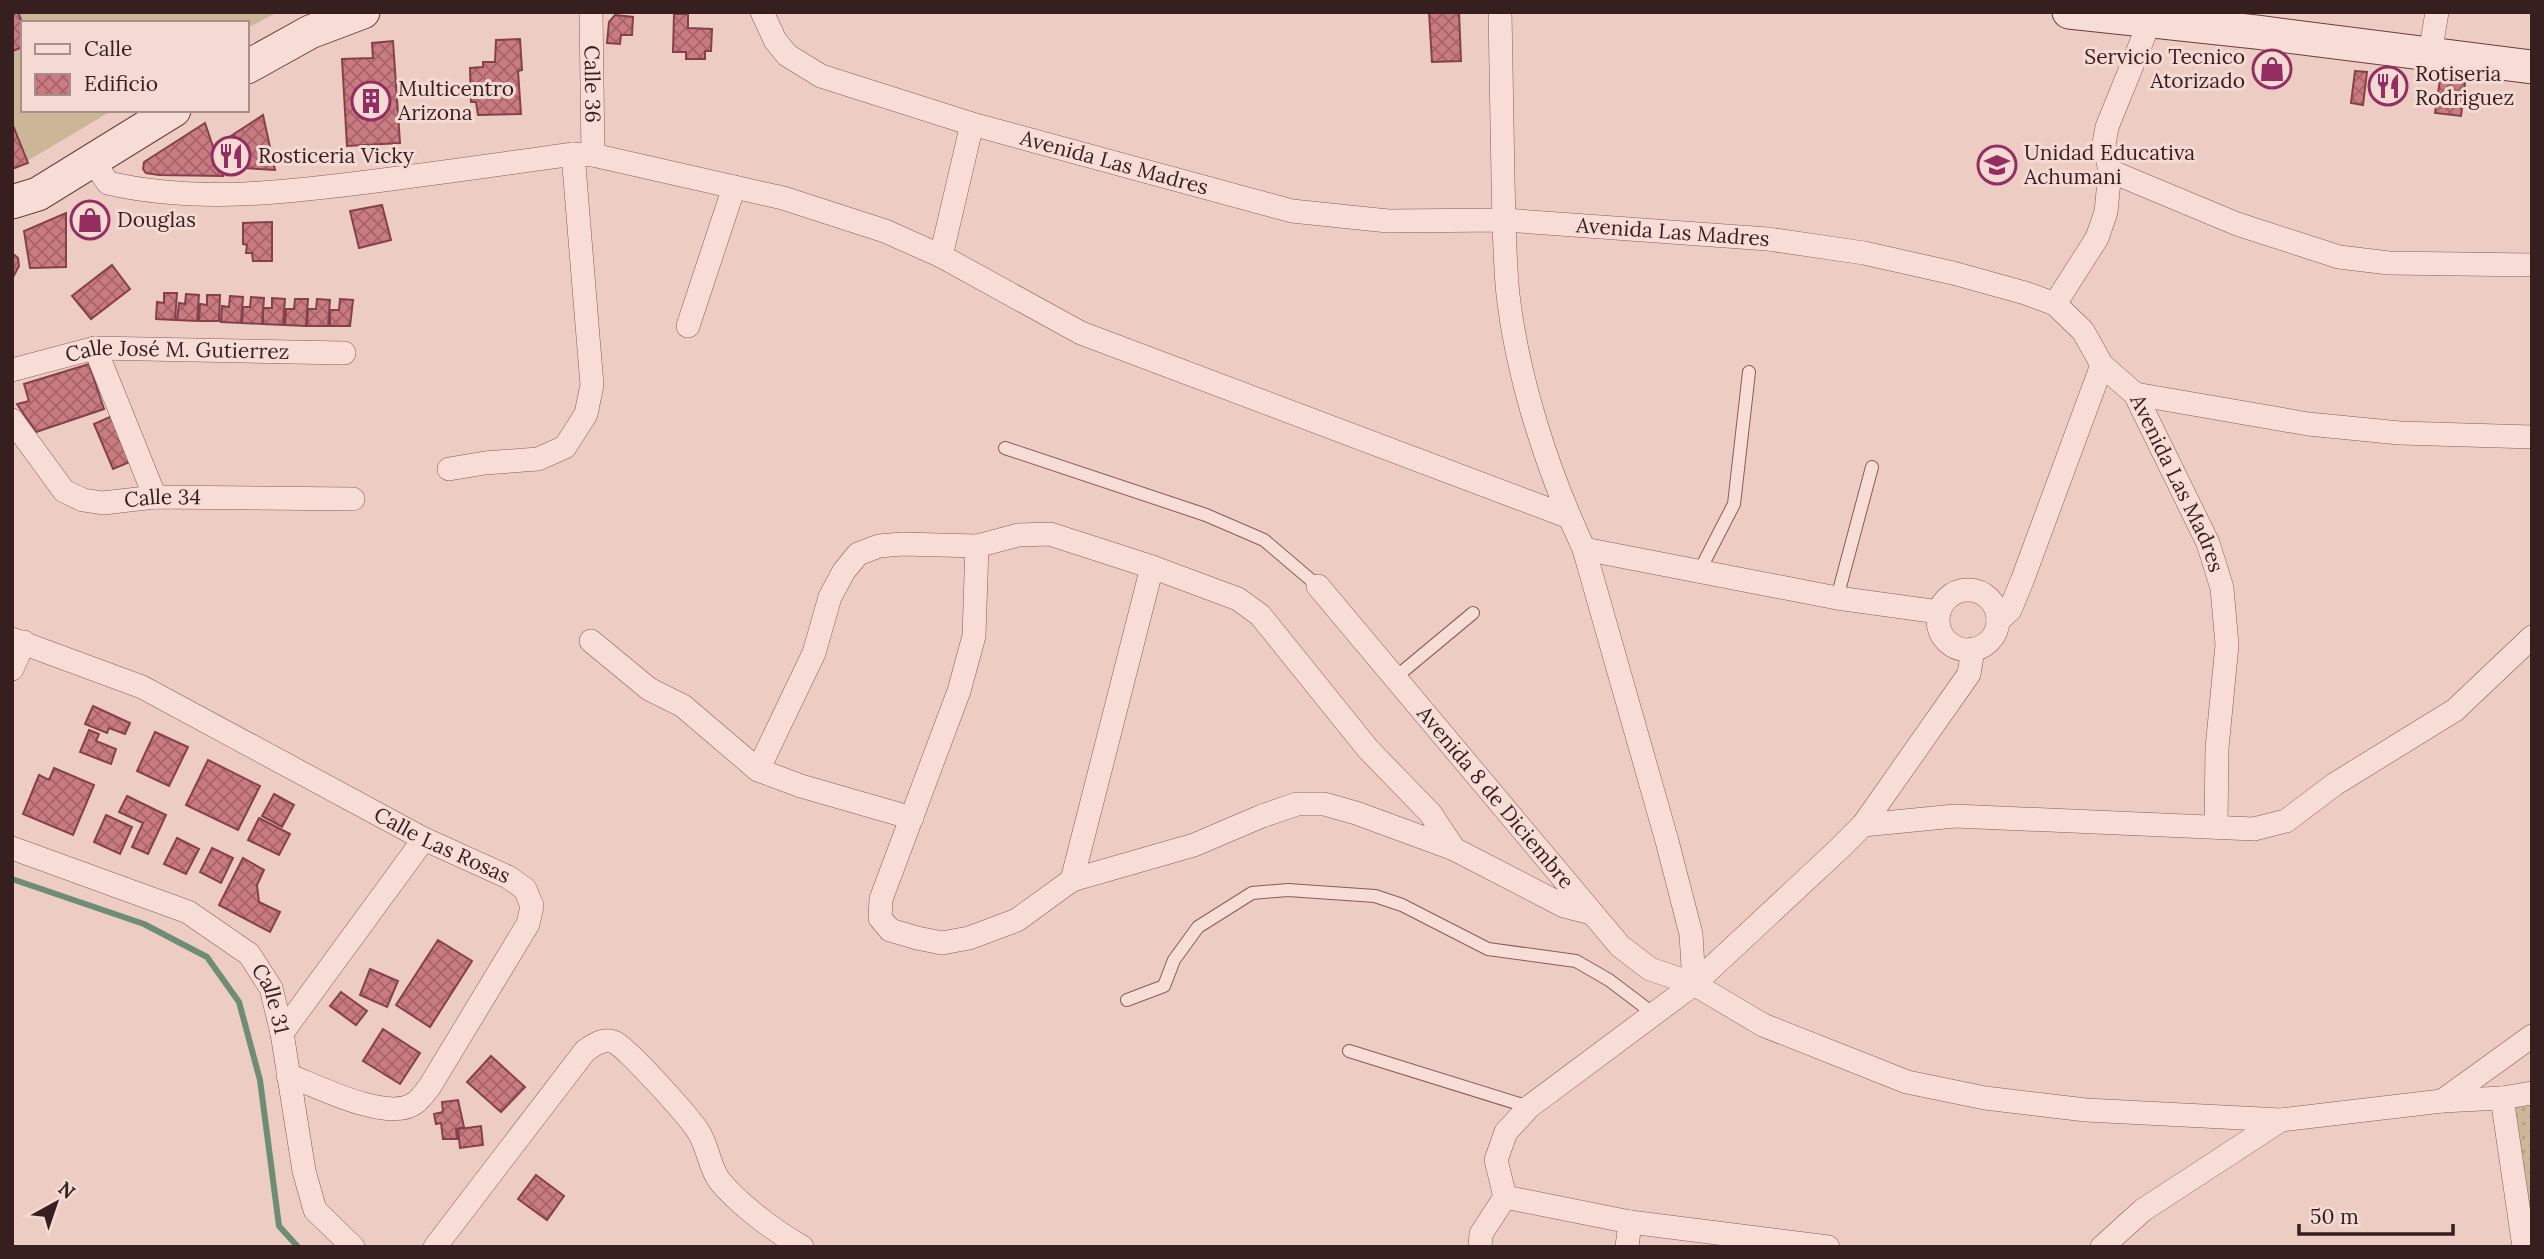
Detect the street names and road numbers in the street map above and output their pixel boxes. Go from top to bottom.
street label: Calle 36 [578,45,607,123]
street label: Avenida Las Madres [1017,124,1211,201]
street label: Avenida Las Madres [1574,211,1771,252]
street label: Calle José M. Gutierrez [62,334,290,368]
street label: Avenida Las Madres [2124,389,2230,575]
street label: Calle 34 [123,483,201,513]
street label: Avenida 8 de Diciembre [1411,699,1580,894]
street label: Calle Las Rosas [369,801,515,889]
street label: Calle 31 [246,958,296,1037]

